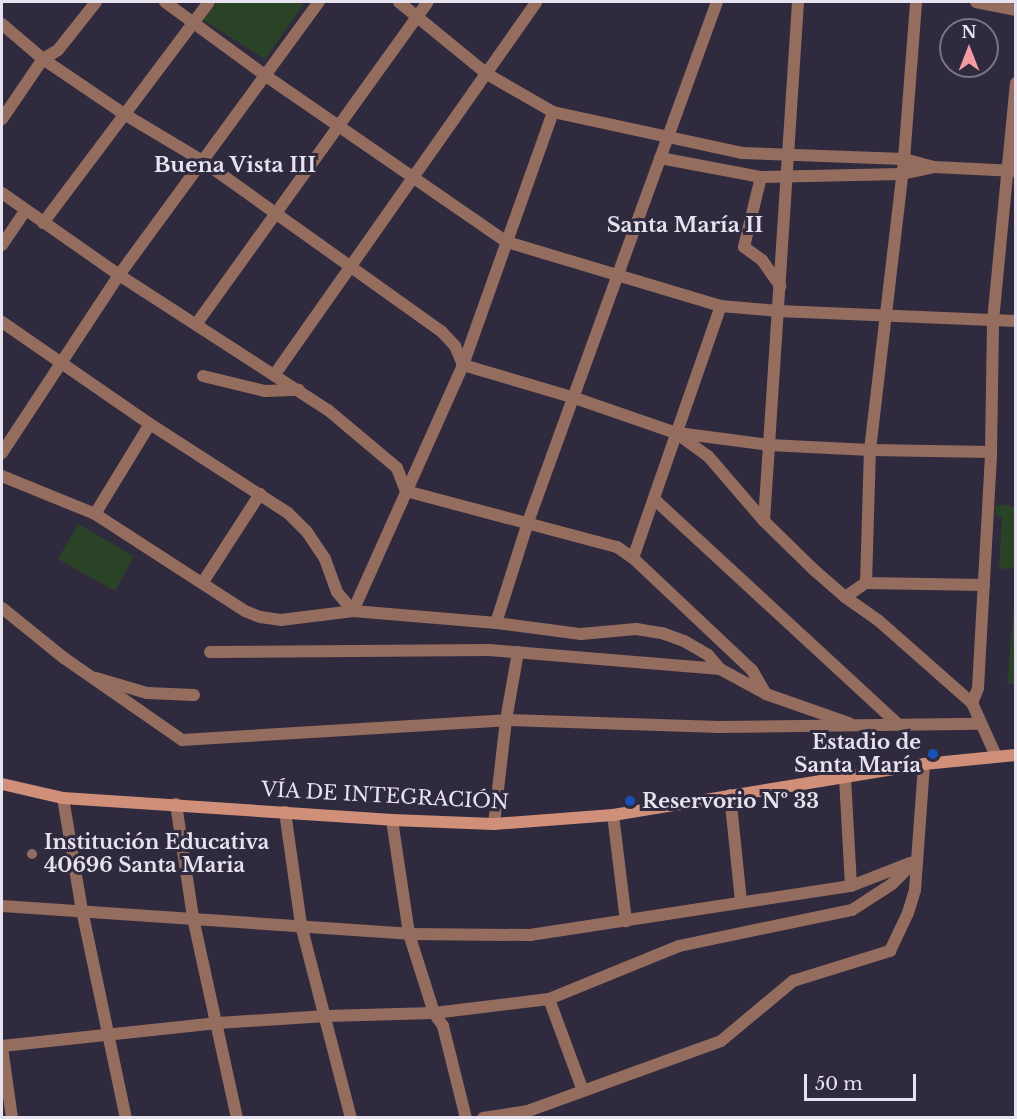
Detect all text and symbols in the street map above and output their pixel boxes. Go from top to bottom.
north arrow [939,18,999,78]
text: N [961,22,977,42]
district label: Buena Vista III [153,152,317,178]
district label: Santa María II [607,212,763,238]
place label: Estadio de Santa María [794,730,921,777]
marker: Estadio de Santa María [926,747,940,761]
street label: VÍA DE INTEGRACIÓN [260,778,510,814]
place label: Reservorio Nº 33 [642,789,819,813]
marker: Reservorio Nº 33 [623,794,637,808]
place label: Institución Educativa 40696 Santa Maria [44,831,269,878]
marker: Institución Educativa 40696 Santa Maria [25,847,39,861]
scale bar [807,1062,920,1100]
text: 50 m [815,1073,863,1095]

